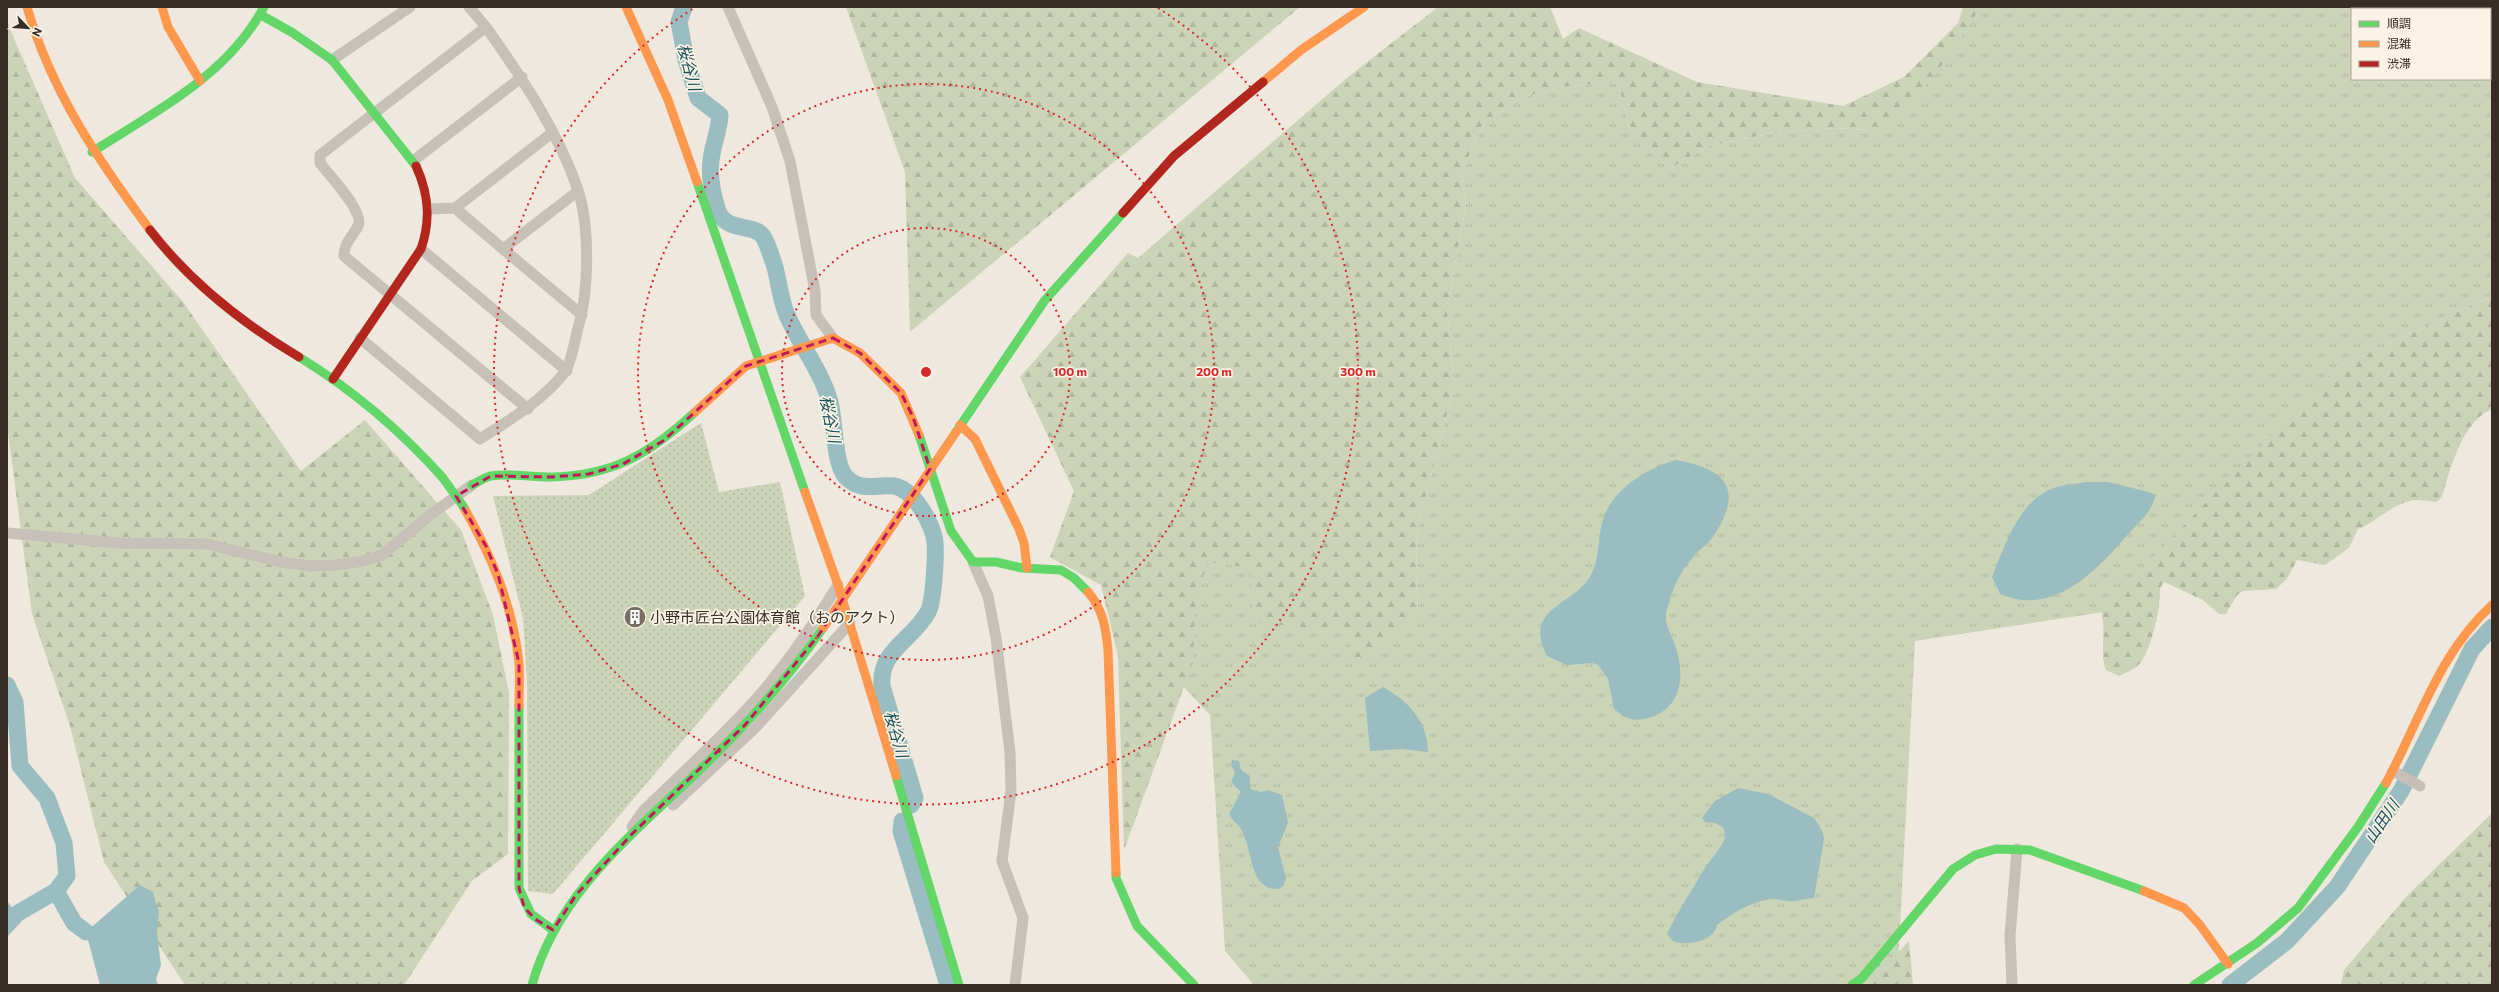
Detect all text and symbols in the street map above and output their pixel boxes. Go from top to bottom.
north arrow [8,8,48,48]
legend [2351,8,2491,80]
text: 順調 [2387,16,2411,30]
text: N [30,26,45,39]
text: 混雑 [2387,36,2411,50]
water label: 桜谷川 [675,41,706,95]
text: 渋滞 [2387,56,2411,70]
text: 100 m [1053,364,1087,378]
text: 200 m [1196,364,1232,378]
text: 300 m [1340,364,1376,378]
centre of rings [919,365,933,379]
water label: 桜谷川 [817,394,845,446]
building icon: 小野市匠台公園体育館（おのアクト） [622,604,648,630]
place label: 小野市匠台公園体育館（おのアクト） [650,608,904,626]
water label: 桜谷川 [881,708,913,762]
water label: 山田川 [2360,794,2403,846]

